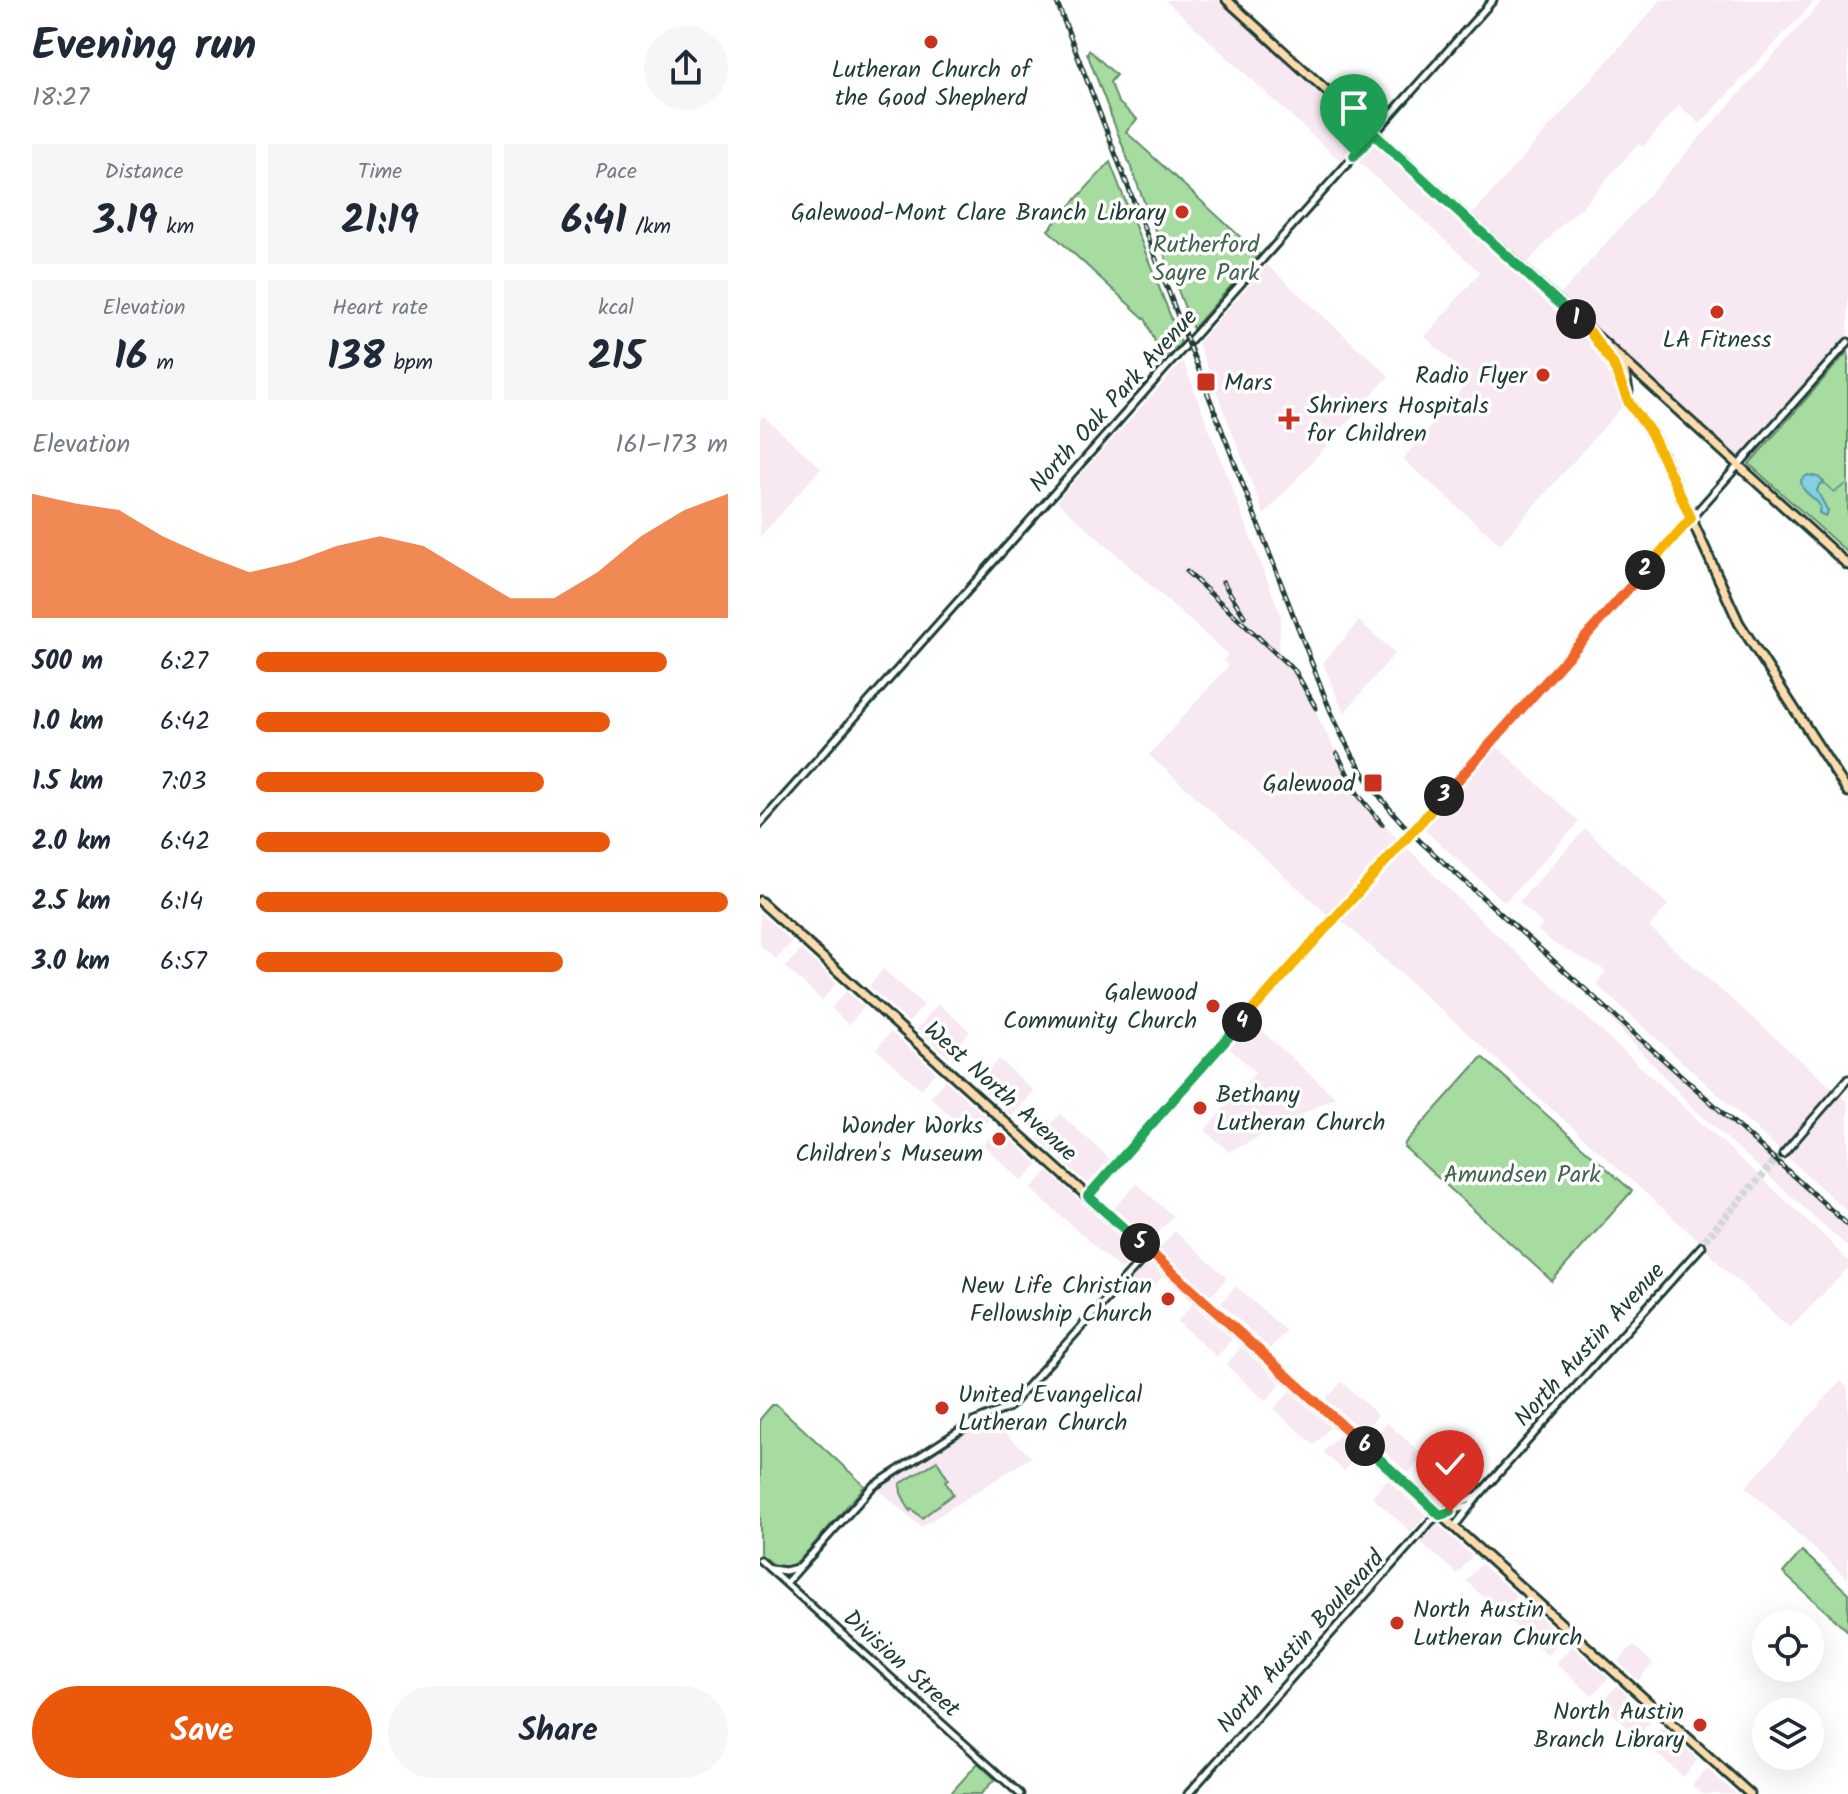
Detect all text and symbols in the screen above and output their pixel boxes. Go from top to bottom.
text: Evening run [32,12,256,82]
button: share [644,26,728,110]
marker: Lutheran Church of the Good Shepherd [922,33,940,51]
place label: Lutheran Church of the Good Shepherd [831,51,1033,118]
pin [1320,74,1388,156]
text: 18:27 [32,77,89,119]
icon: arrive [1332,86,1376,130]
text: Distance [104,155,184,190]
text: Time [358,155,402,190]
text: Pace [595,155,637,190]
text: 3.19 [94,190,158,254]
text: 21:19 [341,190,419,254]
text: 6:41 [561,190,626,254]
place label: Galewood-Mont Clare Branch Library [791,194,1167,233]
marker: Galewood-Mont Clare Branch Library [1173,203,1191,221]
text: km [158,210,194,245]
text: /km [626,210,671,245]
park label: Rutherford Sayre Park [1152,226,1260,293]
text: Elevation [102,291,186,326]
text: Heart rate [332,291,428,326]
text: kcal [598,291,634,326]
pin: 1 [1556,299,1596,339]
street label: North Oak Park Avenue [1020,300,1208,502]
text: 1 [1573,301,1579,336]
marker: LA Fitness [1708,303,1726,321]
place label: LA Fitness [1663,321,1771,360]
text: 16 [114,326,148,390]
text: 138 [327,326,385,390]
text: 215 [588,326,644,390]
text: m [148,346,174,381]
text: bpm [385,346,433,381]
place label: Radio Flyer [1415,357,1529,396]
place label: Mars [1224,364,1272,403]
marker: Radio Flyer [1534,366,1552,384]
marker: Mars [1195,371,1217,393]
place label: Shriners Hospitals for Children [1307,387,1489,454]
marker: Shriners Hospitals for Children [1278,408,1300,430]
text: Elevation [32,424,130,466]
text: 161–173 m [615,424,728,466]
pin: 2 [1625,550,1665,590]
text: 2 [1639,552,1651,587]
text: 500 m [32,641,103,683]
text: 6:27 [160,641,208,683]
text: 1.0 km [32,701,103,743]
text: 6:42 [160,701,210,743]
text: 1.5 km [32,761,103,803]
text: 7:03 [160,761,206,803]
place label: Galewood [1263,765,1356,804]
marker: Galewood [1362,772,1384,794]
pin: 3 [1424,776,1464,816]
text: 3 [1438,778,1450,813]
text: 2.0 km [32,821,111,863]
text: 6:42 [160,821,210,863]
text: 2.5 km [32,881,111,923]
text: 6:14 [160,881,203,923]
text: 3.0 km [32,941,110,983]
text: 6:57 [160,941,207,983]
place label: Galewood Community Church [1003,974,1198,1041]
marker: Galewood Community Church [1204,997,1222,1015]
pin: 4 [1222,1002,1262,1042]
text: 4 [1236,1004,1248,1039]
street label: West North Avenue [914,1012,1086,1172]
place label: Bethany Lutheran Church [1216,1076,1386,1143]
marker: Bethany Lutheran Church [1191,1099,1209,1117]
place label: Wonder Works Children's Museum [795,1107,983,1174]
marker: Wonder Works Children's Museum [990,1130,1008,1148]
park label: Amundsen Park [1444,1156,1601,1195]
pin: 5 [1120,1223,1160,1263]
text: 5 [1134,1225,1146,1260]
street label: North Austin Avenue [1505,1253,1675,1437]
place label: New Life Christian Fellowship Church [961,1267,1152,1334]
marker: New Life Christian Fellowship Church [1159,1290,1177,1308]
place label: United Evangelical Lutheran Church [958,1376,1142,1443]
marker: United Evangelical Lutheran Church [933,1399,951,1417]
pin: 6 [1345,1426,1385,1466]
text: 6 [1359,1428,1371,1463]
pin [1416,1430,1484,1512]
icon: check [1428,1442,1472,1486]
street label: North Austin Boulevard [1208,1540,1395,1743]
place label: North Austin Lutheran Church [1413,1591,1583,1658]
street label: Division Street [833,1600,969,1728]
map controls [1752,1610,1824,1770]
button: locate [1752,1610,1824,1682]
marker: North Austin Lutheran Church [1388,1614,1406,1632]
button: Save [32,1686,372,1778]
button: Share [388,1686,728,1778]
place label: North Austin Branch Library [1534,1693,1685,1760]
button: layers [1752,1698,1824,1770]
marker: North Austin Branch Library [1691,1716,1709,1734]

